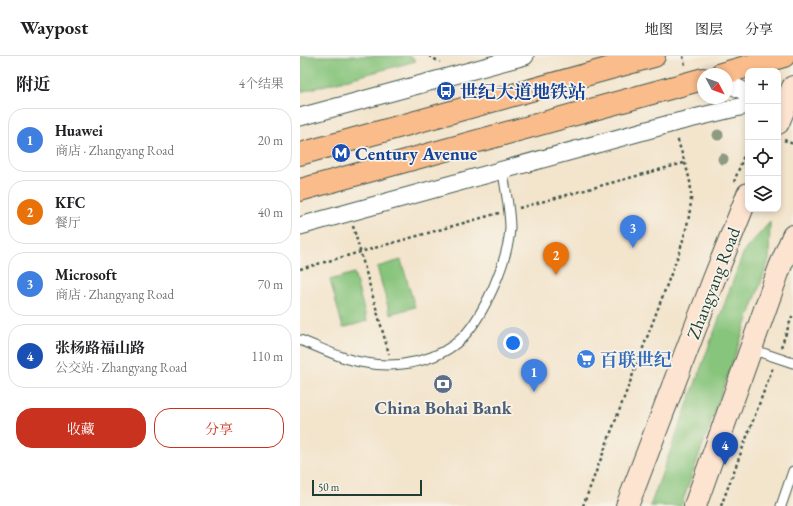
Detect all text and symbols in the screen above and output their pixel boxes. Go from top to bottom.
text: Waypost [20,15,88,40]
text: 地图 [645,20,673,38]
text: 图层 [695,20,723,38]
text: 分享 [745,20,773,38]
north arrow [697,68,733,104]
map controls [745,68,781,212]
button: + [745,68,781,104]
text: 附近 [16,73,50,95]
text: 4个结果 [239,75,284,92]
bus stop icon: 世纪大道地铁站 [435,80,457,102]
place label: 世纪大道地铁站 [460,80,586,103]
button: − [745,104,781,140]
text: Huawei [55,121,103,140]
text: 1 [27,132,33,149]
text: 20 m [258,132,283,149]
button: locate [745,140,781,176]
text: 商店 · Zhangyang Road [55,142,174,159]
metro station icon: Century Avenue [330,142,352,164]
place label: Century Avenue [355,142,478,165]
button: layers [745,176,781,212]
text: KFC [55,193,85,212]
text: 2 [27,204,33,221]
text: 40 m [258,204,283,221]
text: 餐厅 [55,214,81,231]
pin: 3 [620,215,646,248]
street label: Zhangyang Road [681,223,745,342]
pin: 2 [543,242,569,275]
text: Microsoft [55,265,117,284]
text: 3 [27,276,33,293]
text: 70 m [258,276,283,293]
text: 商店 · Zhangyang Road [55,286,174,303]
your location [503,333,523,353]
text: 张杨路福山路 [55,338,145,357]
text: 4 [27,348,33,365]
text: 110 m [252,348,283,365]
supermarket icon: 百联世纪 [575,348,597,370]
place label: 百联世纪 [600,348,672,371]
text: 公交站 · Zhangyang Road [55,359,187,376]
pin: 1 [521,359,547,392]
bank icon: China Bohai Bank [432,373,454,395]
place label: China Bohai Bank [374,396,513,419]
button: 收藏 [16,408,146,448]
button: 分享 [154,408,284,448]
pin: 4 [712,432,738,465]
scale bar [312,478,422,497]
text: 50 m [318,480,339,494]

